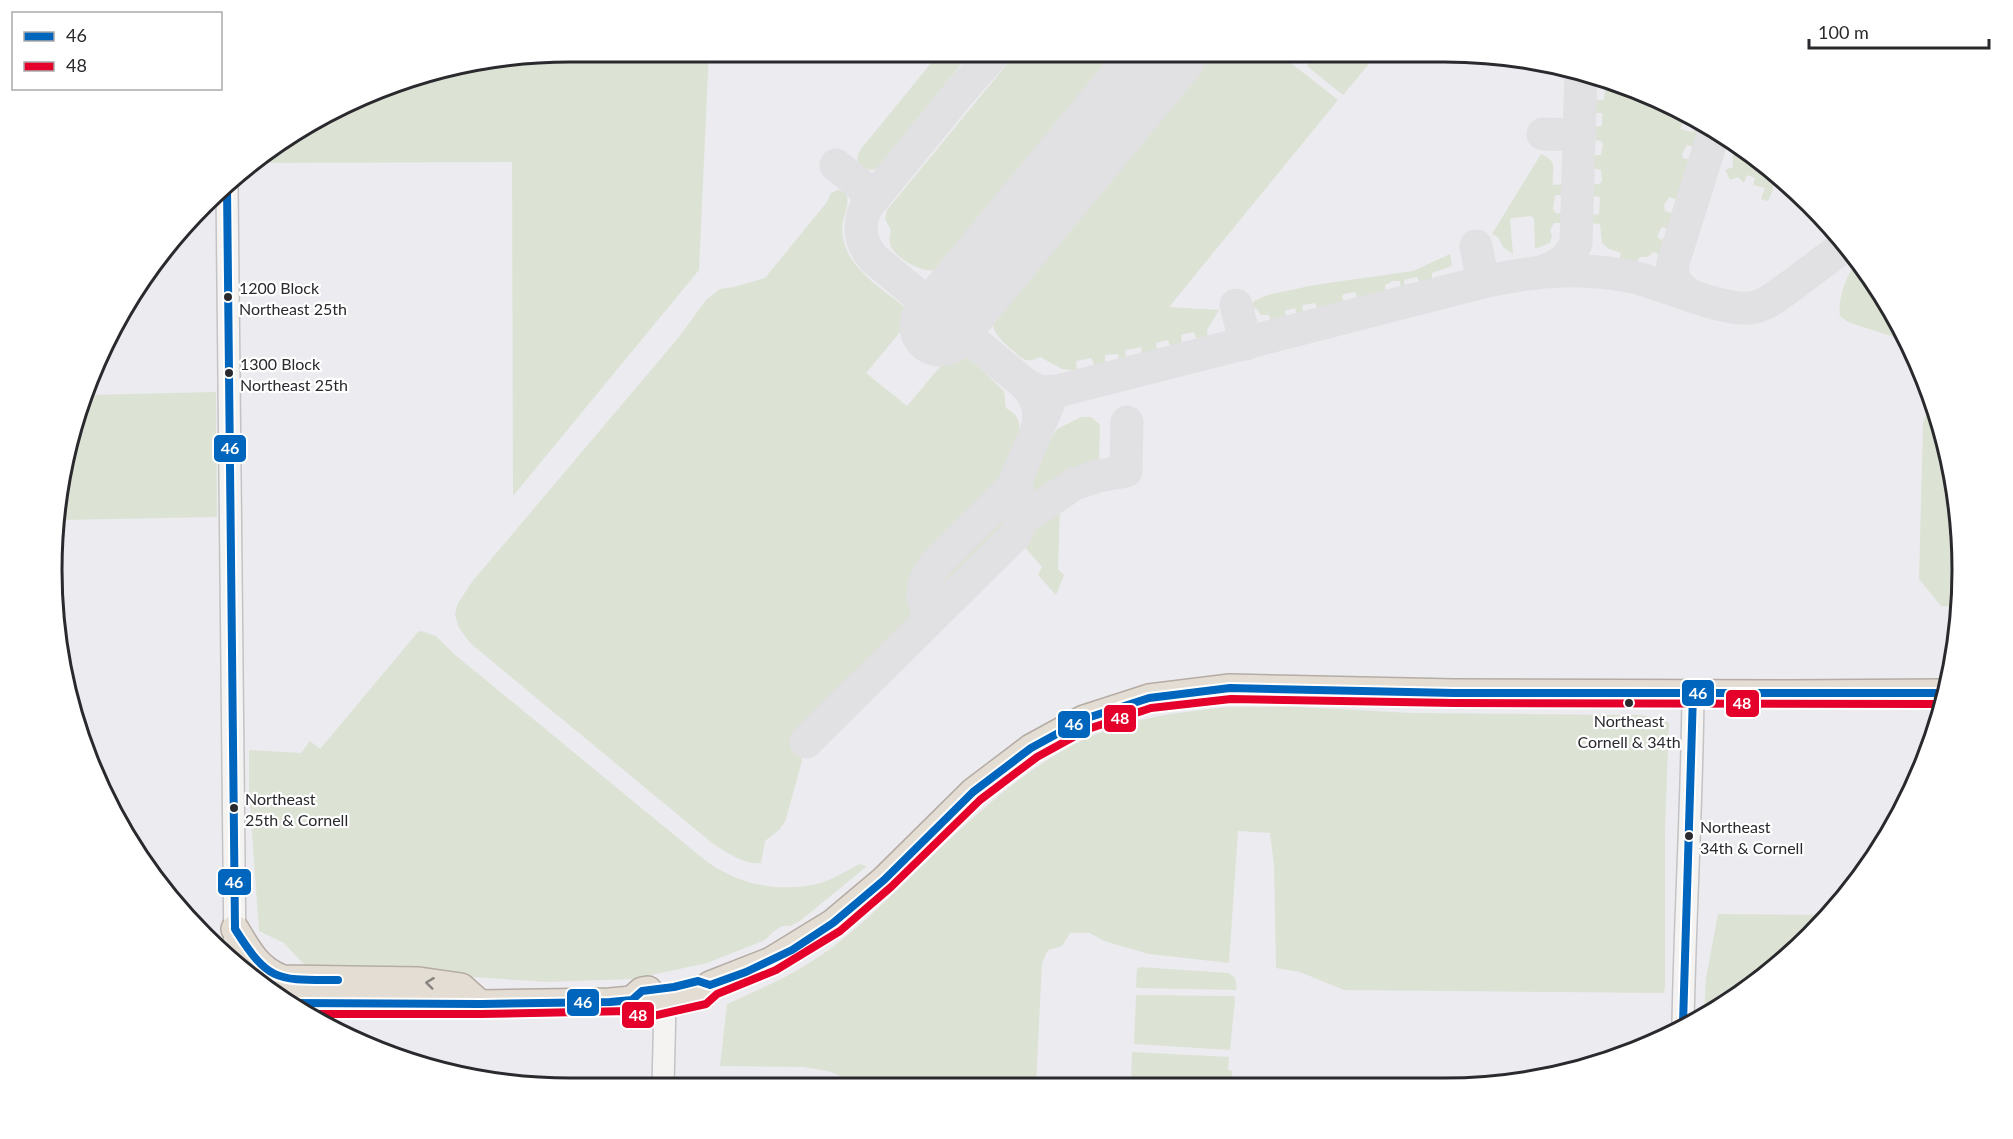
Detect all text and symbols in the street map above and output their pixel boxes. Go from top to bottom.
legend [12,12,222,90]
scale bar [1809,12,1989,50]
text: 100 m [1818,21,1869,43]
text: 46 [66,24,87,46]
text: 48 [66,54,87,76]
place label: 1200 Block Northeast 25th [239,278,347,318]
marker: 1200 Block Northeast 25th [222,291,234,303]
place label: 1300 Block Northeast 25th [240,354,348,394]
marker: 1300 Block Northeast 25th [223,367,235,379]
line badge: 46 [213,434,247,463]
text: 46 [221,438,239,457]
line badge: 46 [1681,679,1715,707]
text: 46 [1689,683,1707,702]
line badge: 48 [1725,689,1760,718]
text: 48 [1733,693,1751,712]
marker: Northeast Cornell & 34th [1623,697,1635,709]
line badge: 48 [1103,704,1137,733]
text: 48 [1111,708,1129,727]
line badge: 46 [1057,710,1091,739]
place label: Northeast Cornell & 34th [1577,711,1681,751]
text: 46 [1065,714,1083,733]
place label: Northeast 25th & Cornell [245,789,348,829]
marker: Northeast 25th & Cornell [228,802,240,814]
place label: Northeast 34th & Cornell [1700,817,1803,857]
marker: Northeast 34th & Cornell [1683,830,1695,842]
line badge: 46 [217,868,252,896]
text: 46 [225,872,243,891]
one-way arrow [425,977,434,989]
line badge: 46 [566,988,600,1017]
text: 46 [574,992,592,1011]
line badge: 48 [621,1001,655,1029]
text: 48 [629,1005,647,1024]

